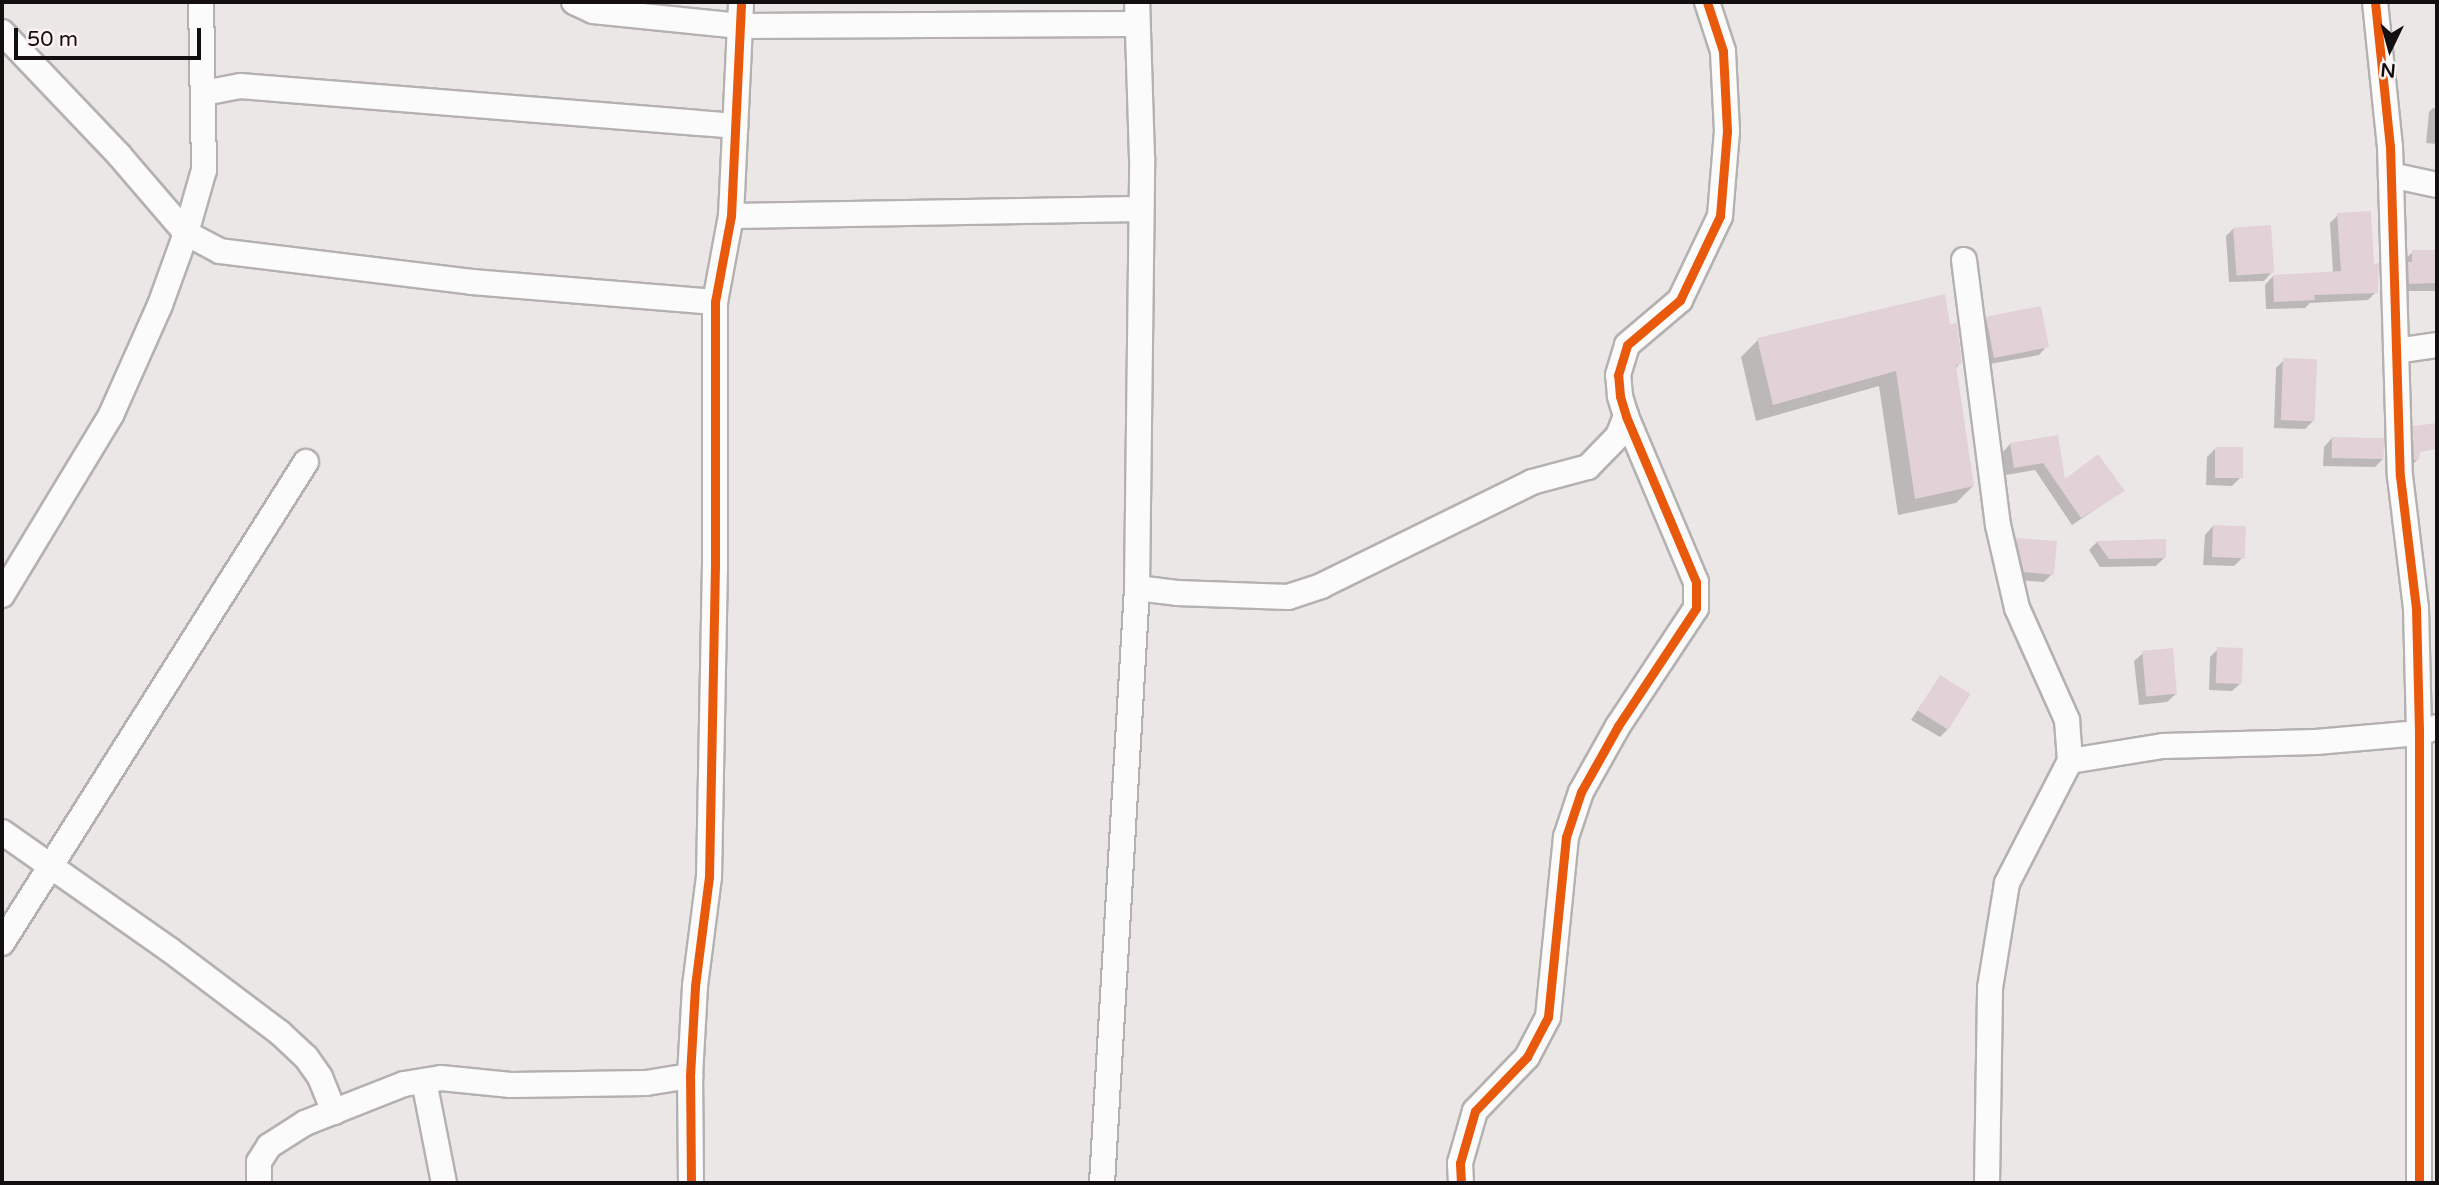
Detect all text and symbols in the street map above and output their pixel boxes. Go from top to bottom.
scale bar [18,14,205,58]
north arrow [2355,14,2425,84]
text: 50 m [27,27,78,52]
text: N [2380,58,2397,82]

